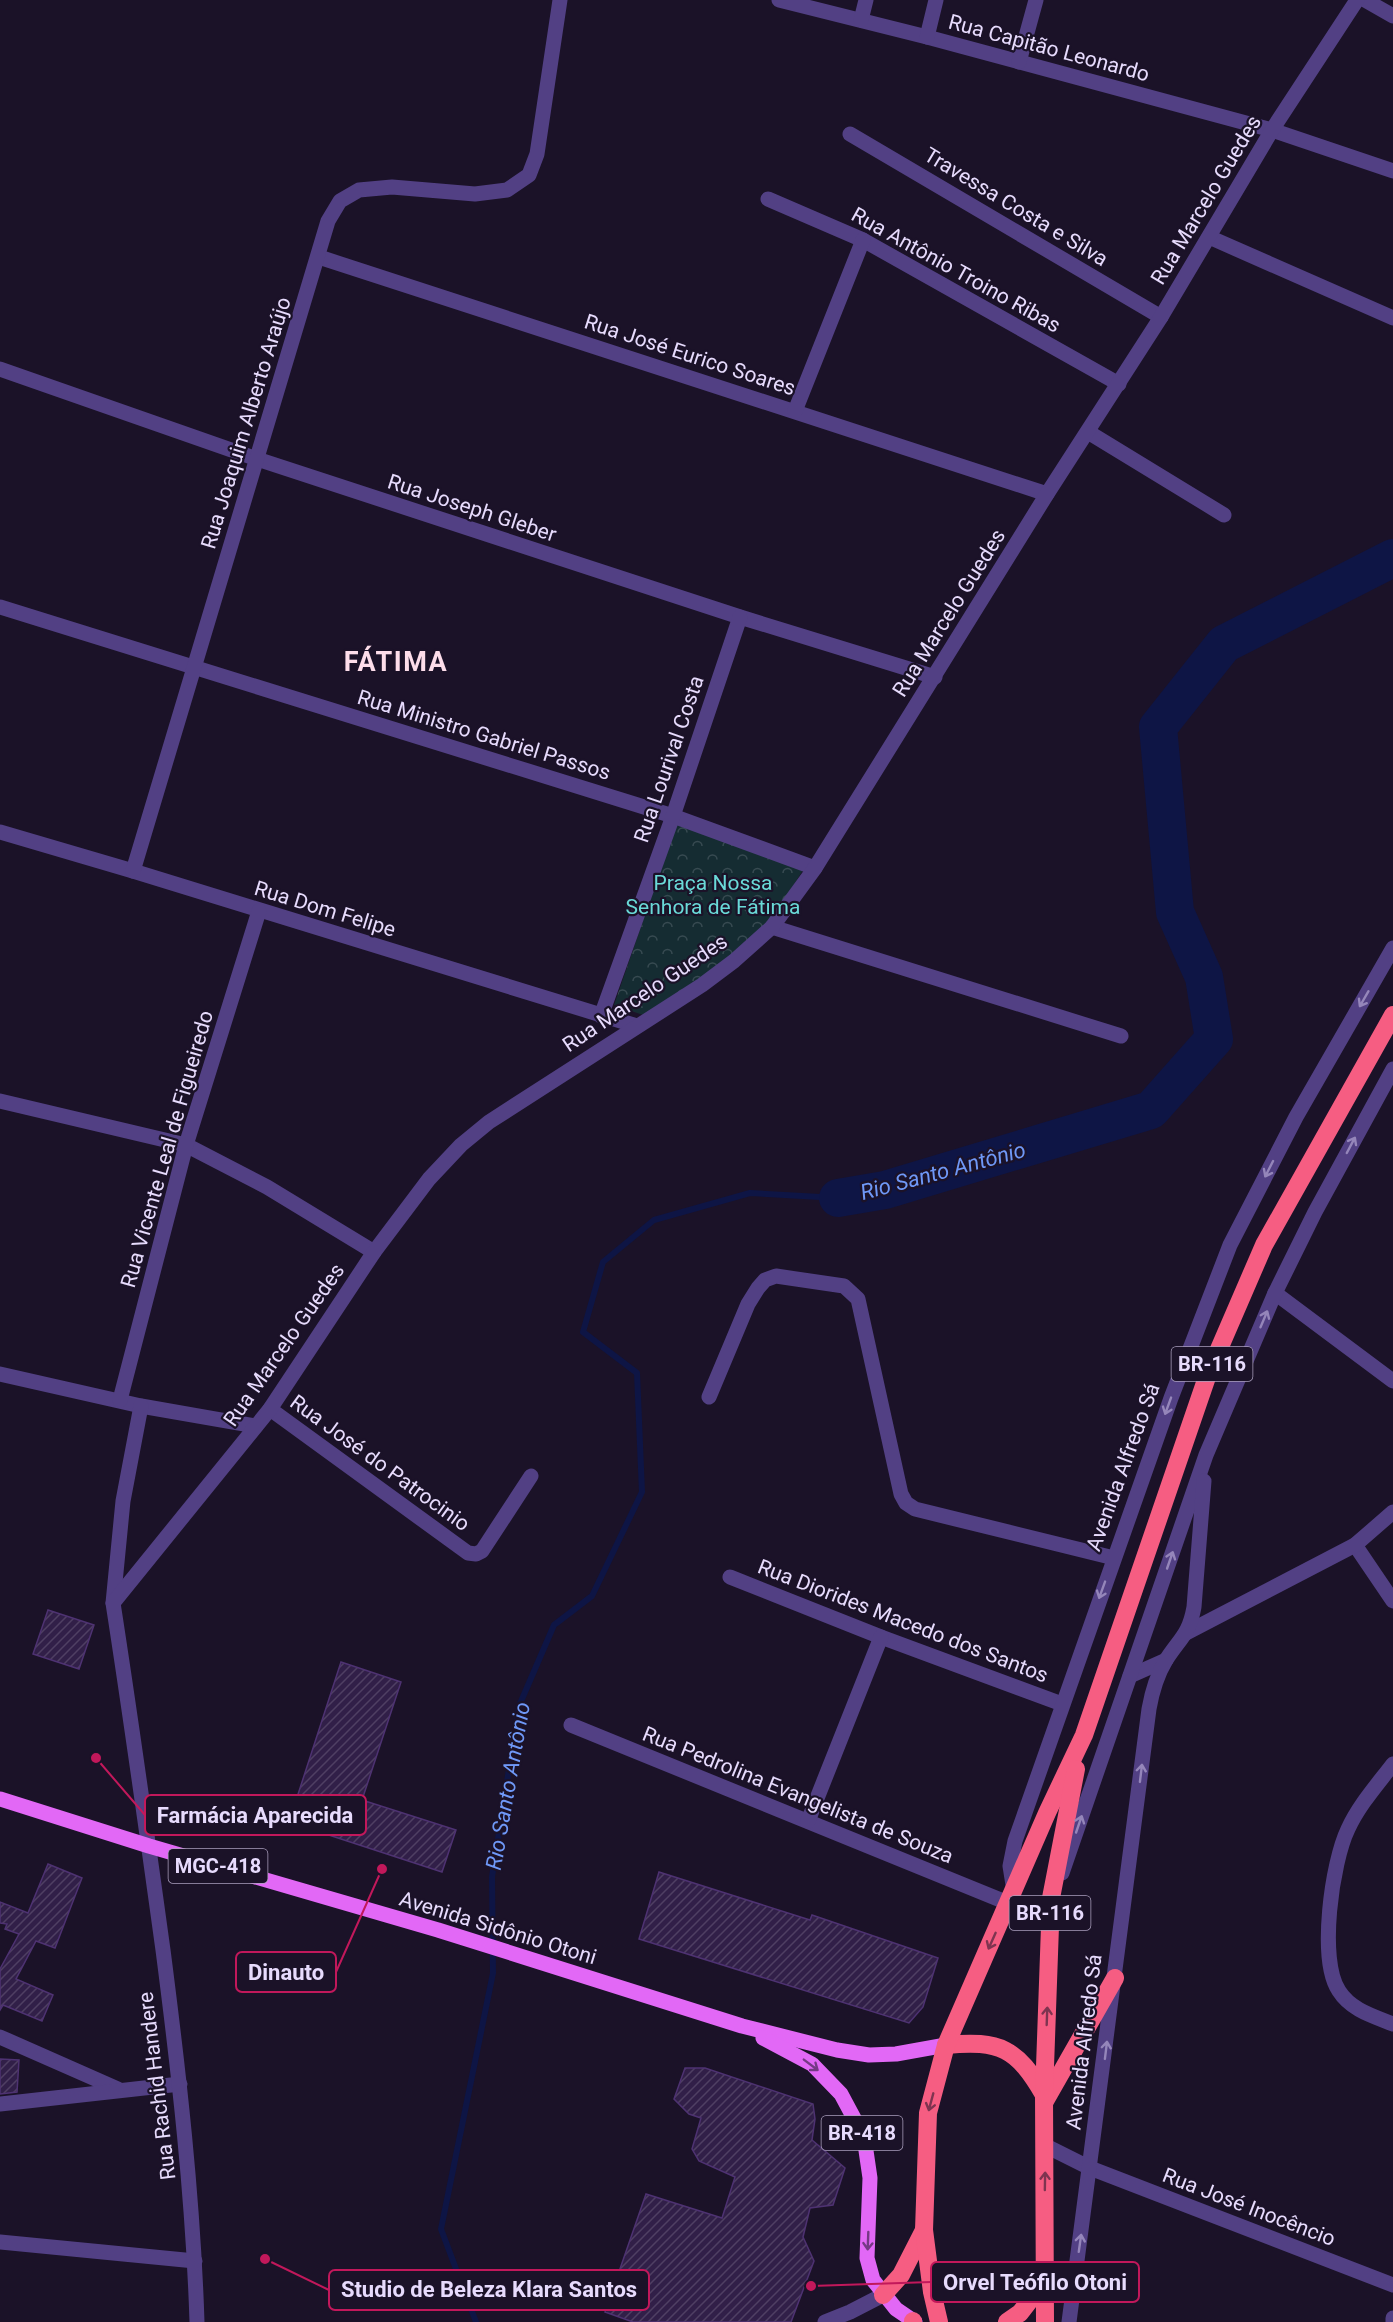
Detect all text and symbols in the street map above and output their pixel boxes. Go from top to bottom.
street label: Rua Capitão Leonardo [946,10,1152,86]
street label: Rua Marcelo Guedes [1146,111,1266,289]
street label: Travessa Costa e Silva [920,143,1112,271]
street label: Rua Antônio Troino Ribas [847,202,1065,338]
street label: Rua Joaquim Alberto Araújo [196,294,296,552]
street label: Rua José Eurico Soares [581,310,799,400]
street label: Rua Joseph Gleber [385,469,559,547]
street label: Rua Marcelo Guedes [888,525,1010,701]
district label: FÁTIMA [344,645,448,678]
street label: Rua Lourival Costa [629,672,709,846]
street label: Rua Ministro Gabriel Passos [355,685,613,785]
park label: Praça Nossa Senhora de Fátima [626,871,800,919]
street label: Rua Dom Felipe [252,876,398,942]
street label: Rua Marcelo Guedes [558,929,732,1057]
one-way arrow [1358,990,1370,1007]
street label: Rua Vicente Leal de Figueiredo [116,1008,218,1290]
water label: Rio Santo Antônio [858,1137,1028,1205]
one-way arrow [1346,1137,1357,1155]
one-way arrow [1263,1160,1274,1178]
street label: Rua Marcelo Guedes [219,1259,349,1431]
one-way arrow [1259,1311,1270,1329]
road number: BR-116 [1172,1347,1252,1381]
street label: Avenida Alfredo Sá [1082,1380,1164,1554]
street label: Rua José do Patrocinio [286,1390,474,1536]
one-way arrow [1161,1396,1172,1415]
one-way arrow [1166,1551,1177,1570]
street label: Rua Diorides Macedo dos Santos [754,1554,1052,1688]
one-way arrow [1096,1580,1107,1599]
water label: Rio Santo Antônio [481,1700,535,1872]
street label: Rua Pedrolina Evangelista de Souza [639,1722,957,1868]
one-way arrow [1135,1764,1146,1784]
callout: Farmácia Aparecida [145,1795,366,1835]
text: Farmácia Aparecida [157,1803,354,1828]
one-way arrow [1075,1815,1086,1834]
road number: MGC-418 [168,1849,268,1883]
street label: Avenida Sidônio Otoni [397,1887,599,1969]
road number: BR-116 [1010,1896,1090,1930]
one-way arrow [985,1932,997,1950]
callout: Dinauto [236,1952,336,1992]
street label: Avenida Alfredo Sá [1061,1953,1107,2131]
text: Dinauto [248,1960,324,1985]
street label: Rua Rachid Handere [134,1991,180,2181]
one-way arrow [1041,2006,1052,2026]
one-way arrow [1100,2041,1111,2060]
one-way arrow [803,2059,819,2072]
one-way arrow [924,2092,936,2111]
road number: BR-418 [822,2116,902,2150]
street label: Rua José Inocêncio [1159,2163,1339,2251]
one-way arrow [1040,2172,1051,2192]
one-way arrow [862,2230,874,2250]
one-way arrow [1075,2234,1086,2254]
callout: Orvel Teófilo Otoni [931,2262,1139,2302]
callout: Studio de Beleza Klara Santos [329,2270,649,2310]
text: Orvel Teófilo Otoni [943,2270,1127,2295]
text: Studio de Beleza Klara Santos [341,2277,637,2302]

